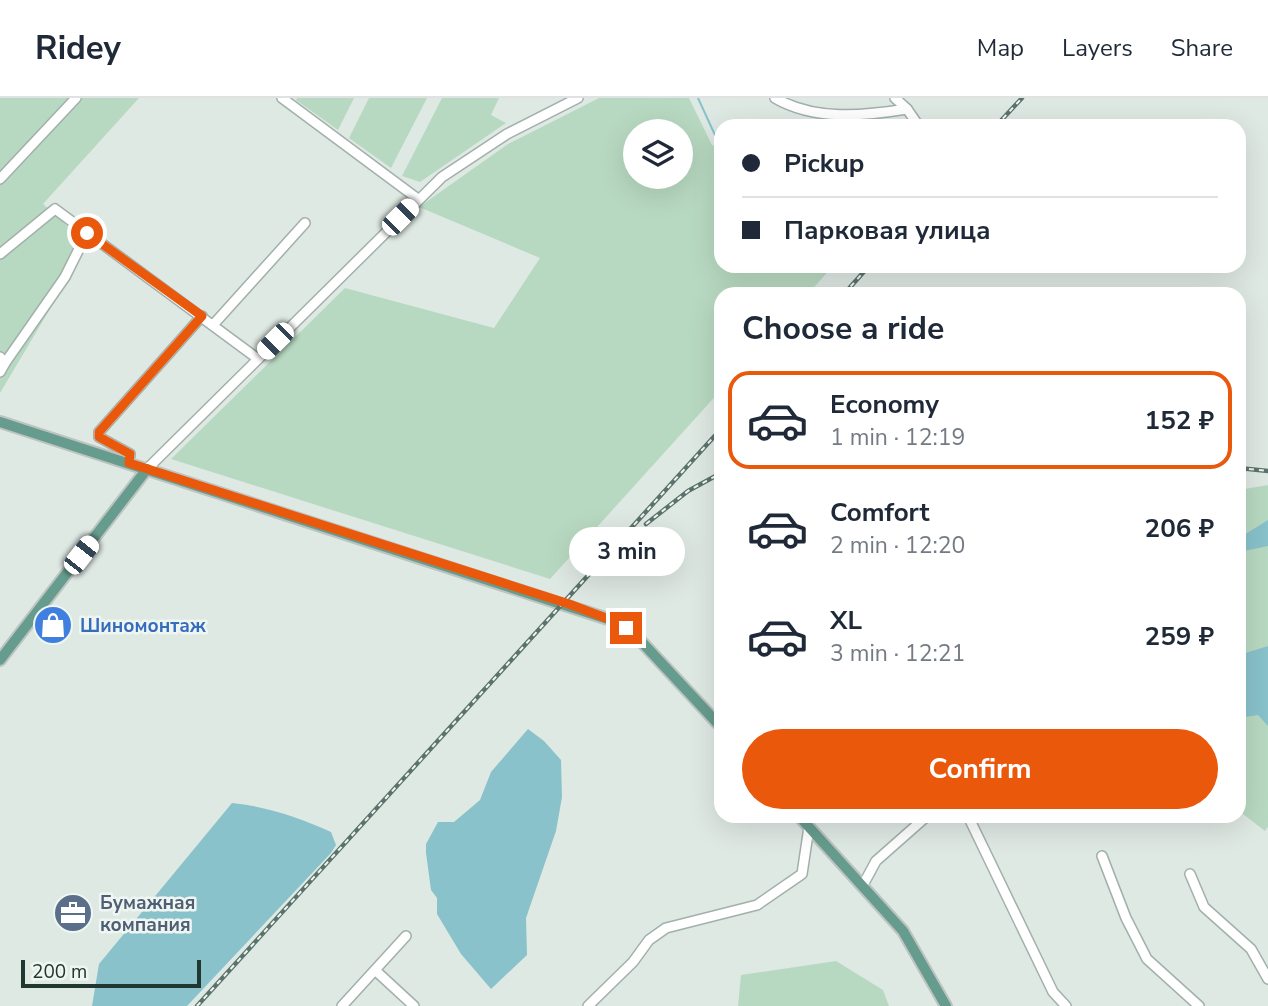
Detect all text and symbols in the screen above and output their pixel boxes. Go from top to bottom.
text: Ridey [35,26,121,71]
text: Map [977,32,1024,64]
text: Layers [1062,32,1133,64]
text: Share [1171,32,1233,64]
map controls [623,119,693,189]
button: layers [623,119,693,189]
text: Pickup [784,146,864,181]
car [378,195,423,239]
text: Парковая улица [784,213,991,248]
route start [71,217,103,249]
text: Choose a ride [742,307,944,350]
car [253,319,298,363]
text: Economy [830,387,939,422]
icon: car [746,389,809,452]
text: 152 ₽ [1145,403,1214,438]
text: 1 min · 12:19 [830,422,965,453]
text: Comfort [830,495,930,530]
icon: car [746,497,809,560]
text: 206 ₽ [1145,511,1214,546]
callout: 3 min [568,526,684,575]
text: 2 min · 12:20 [830,530,965,561]
car [60,532,103,578]
text: 3 min [597,536,657,567]
text: XL [830,603,862,638]
shop icon: Шиномонтаж [32,604,74,646]
icon: car [746,605,809,668]
route end [610,612,642,644]
place label: Шиномонтаж [80,613,206,639]
text: 259 ₽ [1145,619,1214,654]
text: 3 min · 12:21 [830,638,965,669]
button: Confirm [742,729,1218,809]
place label: Бумажная компания [100,890,195,938]
office icon: Бумажная компания [52,892,94,934]
scale bar [21,957,201,989]
text: 200 m [32,959,87,985]

